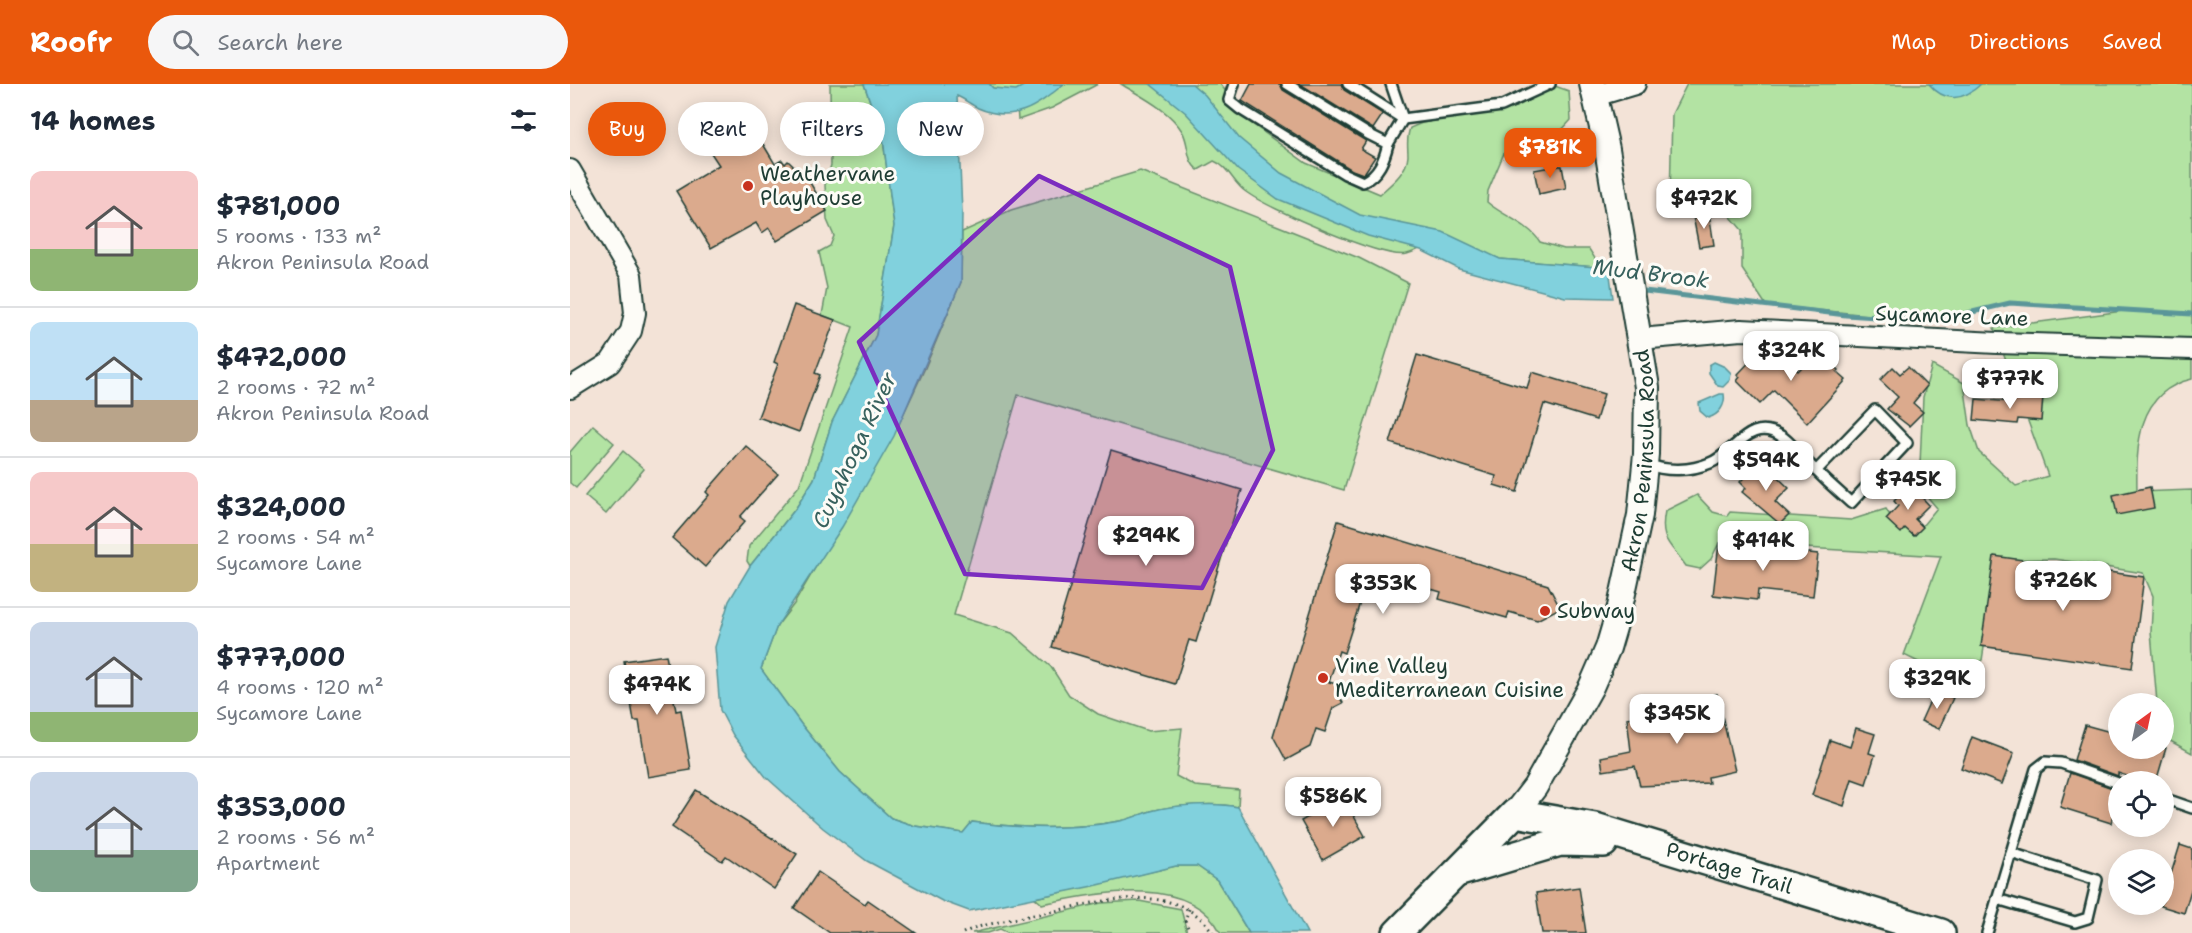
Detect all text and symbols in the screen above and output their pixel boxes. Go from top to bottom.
search box [148,15,568,69]
text: Roofr [30,23,112,61]
icon: search [169,26,202,59]
text: Search here [217,28,343,57]
text: Map [1891,28,1936,56]
text: Directions [1969,28,2069,56]
text: Saved [2102,28,2162,56]
chip: Buy [588,102,666,156]
chip: Rent [678,102,768,156]
chip: Filters [780,102,885,156]
chip: New [897,102,984,156]
text: 14 homes [30,103,156,138]
icon: filters [507,104,540,137]
pin: $781K [1508,128,1592,179]
text: $781K [1518,134,1582,160]
place label: Weathervane Playhouse [760,160,895,212]
marker: Weathervane Playhouse [741,179,755,193]
pin: $472K [1662,179,1746,230]
text: $472K [1670,185,1738,211]
text: $781,000 [216,188,341,223]
icon: home [78,195,150,267]
text: 5 rooms · 133 m² [216,223,381,249]
text: Akron Peninsula Road [216,249,429,275]
water label: Mud Brook [1591,252,1711,295]
street label: Sycamore Lane [1875,299,2029,333]
pin: $324K [1749,331,1833,382]
text: $324K [1757,337,1825,363]
text: $472,000 [216,339,347,374]
icon: home [78,346,150,418]
street label: Akron Peninsula Road [1614,347,1661,575]
pin: $777K [1968,359,2052,410]
text: $777K [1976,365,2044,391]
water label: Cuyahoga River [806,367,904,533]
text: 2 rooms · 72 m² [216,374,375,400]
text: Akron Peninsula Road [216,400,429,426]
pin: $594K [1724,441,1808,492]
text: $594K [1732,447,1800,473]
pin: $745K [1866,460,1950,511]
text: $745K [1875,466,1941,492]
text: $324,000 [216,489,346,524]
icon: home [78,496,150,568]
pin: $294K [1104,516,1188,567]
pin: $414K [1721,521,1805,572]
text: $294K [1112,522,1180,548]
text: 2 rooms · 54 m² [216,524,375,550]
text: $414K [1732,527,1794,553]
text: Sycamore Lane [216,550,362,576]
pin: $726K [2021,561,2105,612]
pin: $353K [1341,564,1425,615]
text: $726K [2029,567,2097,593]
text: $353K [1349,570,1417,596]
place label: Subway [1557,597,1635,625]
marker: Subway [1538,604,1552,618]
text: $777,000 [216,639,345,674]
icon: home [78,646,150,718]
place label: Vine Valley Mediterranean Cuisine [1335,652,1564,704]
pin: $329K [1895,659,1979,710]
pin: $474K [615,665,699,716]
text: $329K [1903,665,1971,691]
text: $474K [623,671,691,697]
marker: Vine Valley Mediterranean Cuisine [1316,671,1330,685]
text: 4 rooms · 120 m² [216,674,384,700]
north arrow [2108,693,2174,759]
map controls [2108,693,2174,915]
pin: $345K [1635,694,1719,745]
text: Sycamore Lane [216,700,362,726]
text: $345K [1644,700,1710,726]
button: locate [2108,771,2174,837]
pin: $586K [1291,777,1375,828]
text: $586K [1299,783,1367,809]
text: $353,000 [216,789,346,824]
icon: home [78,796,150,868]
text: 2 rooms · 56 m² [216,824,375,850]
street label: Portage Trail [1662,836,1797,901]
button: layers [2108,849,2174,915]
text: Apartment [216,850,320,876]

